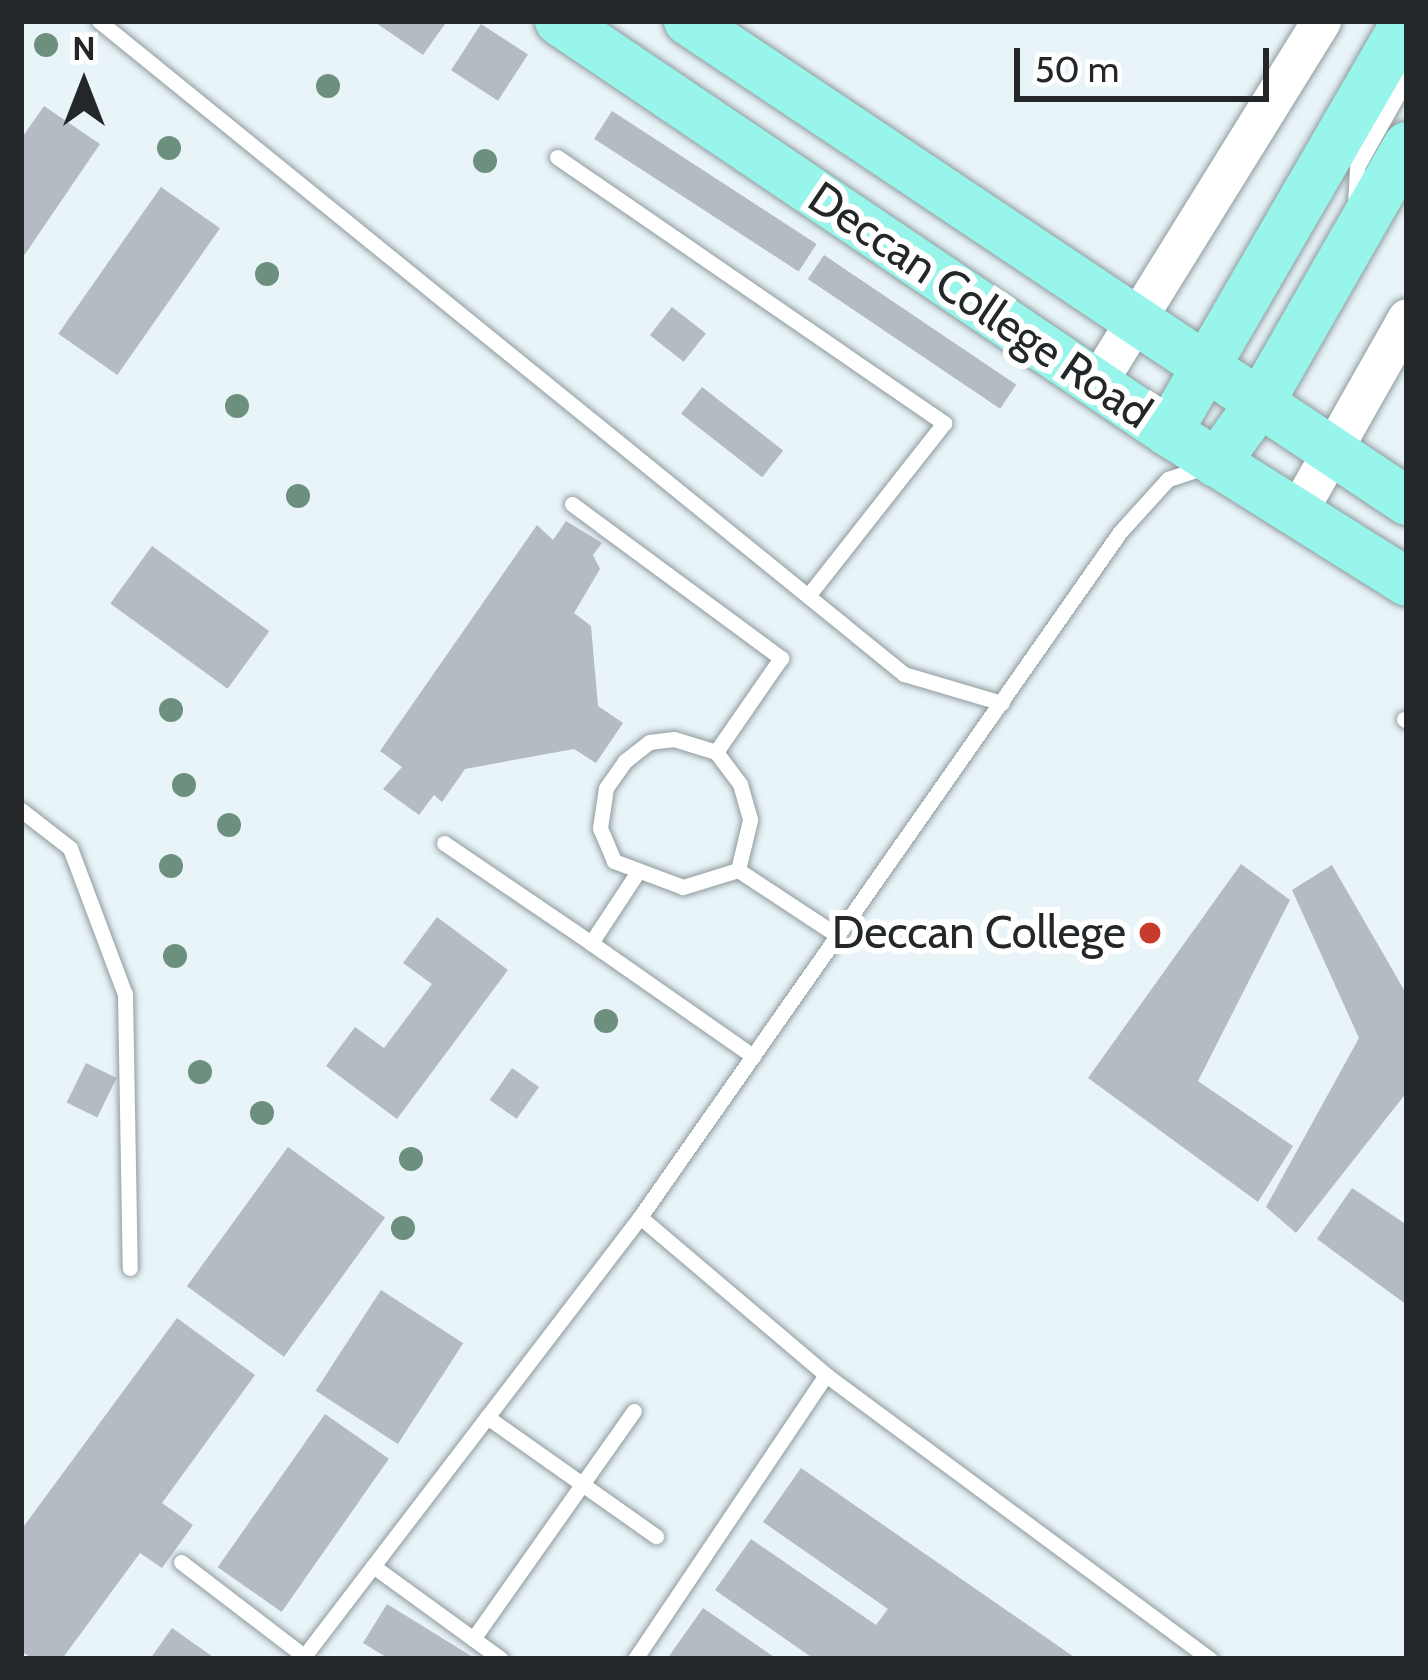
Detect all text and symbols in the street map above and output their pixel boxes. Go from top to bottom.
north arrow [24,24,144,144]
scale bar [1020,24,1275,98]
text: N [72,28,96,68]
text: 50 m [1035,47,1119,91]
street label: Deccan College Road [798,170,1162,440]
place label: Deccan College [832,906,1126,960]
marker: Deccan College [1137,920,1163,946]

